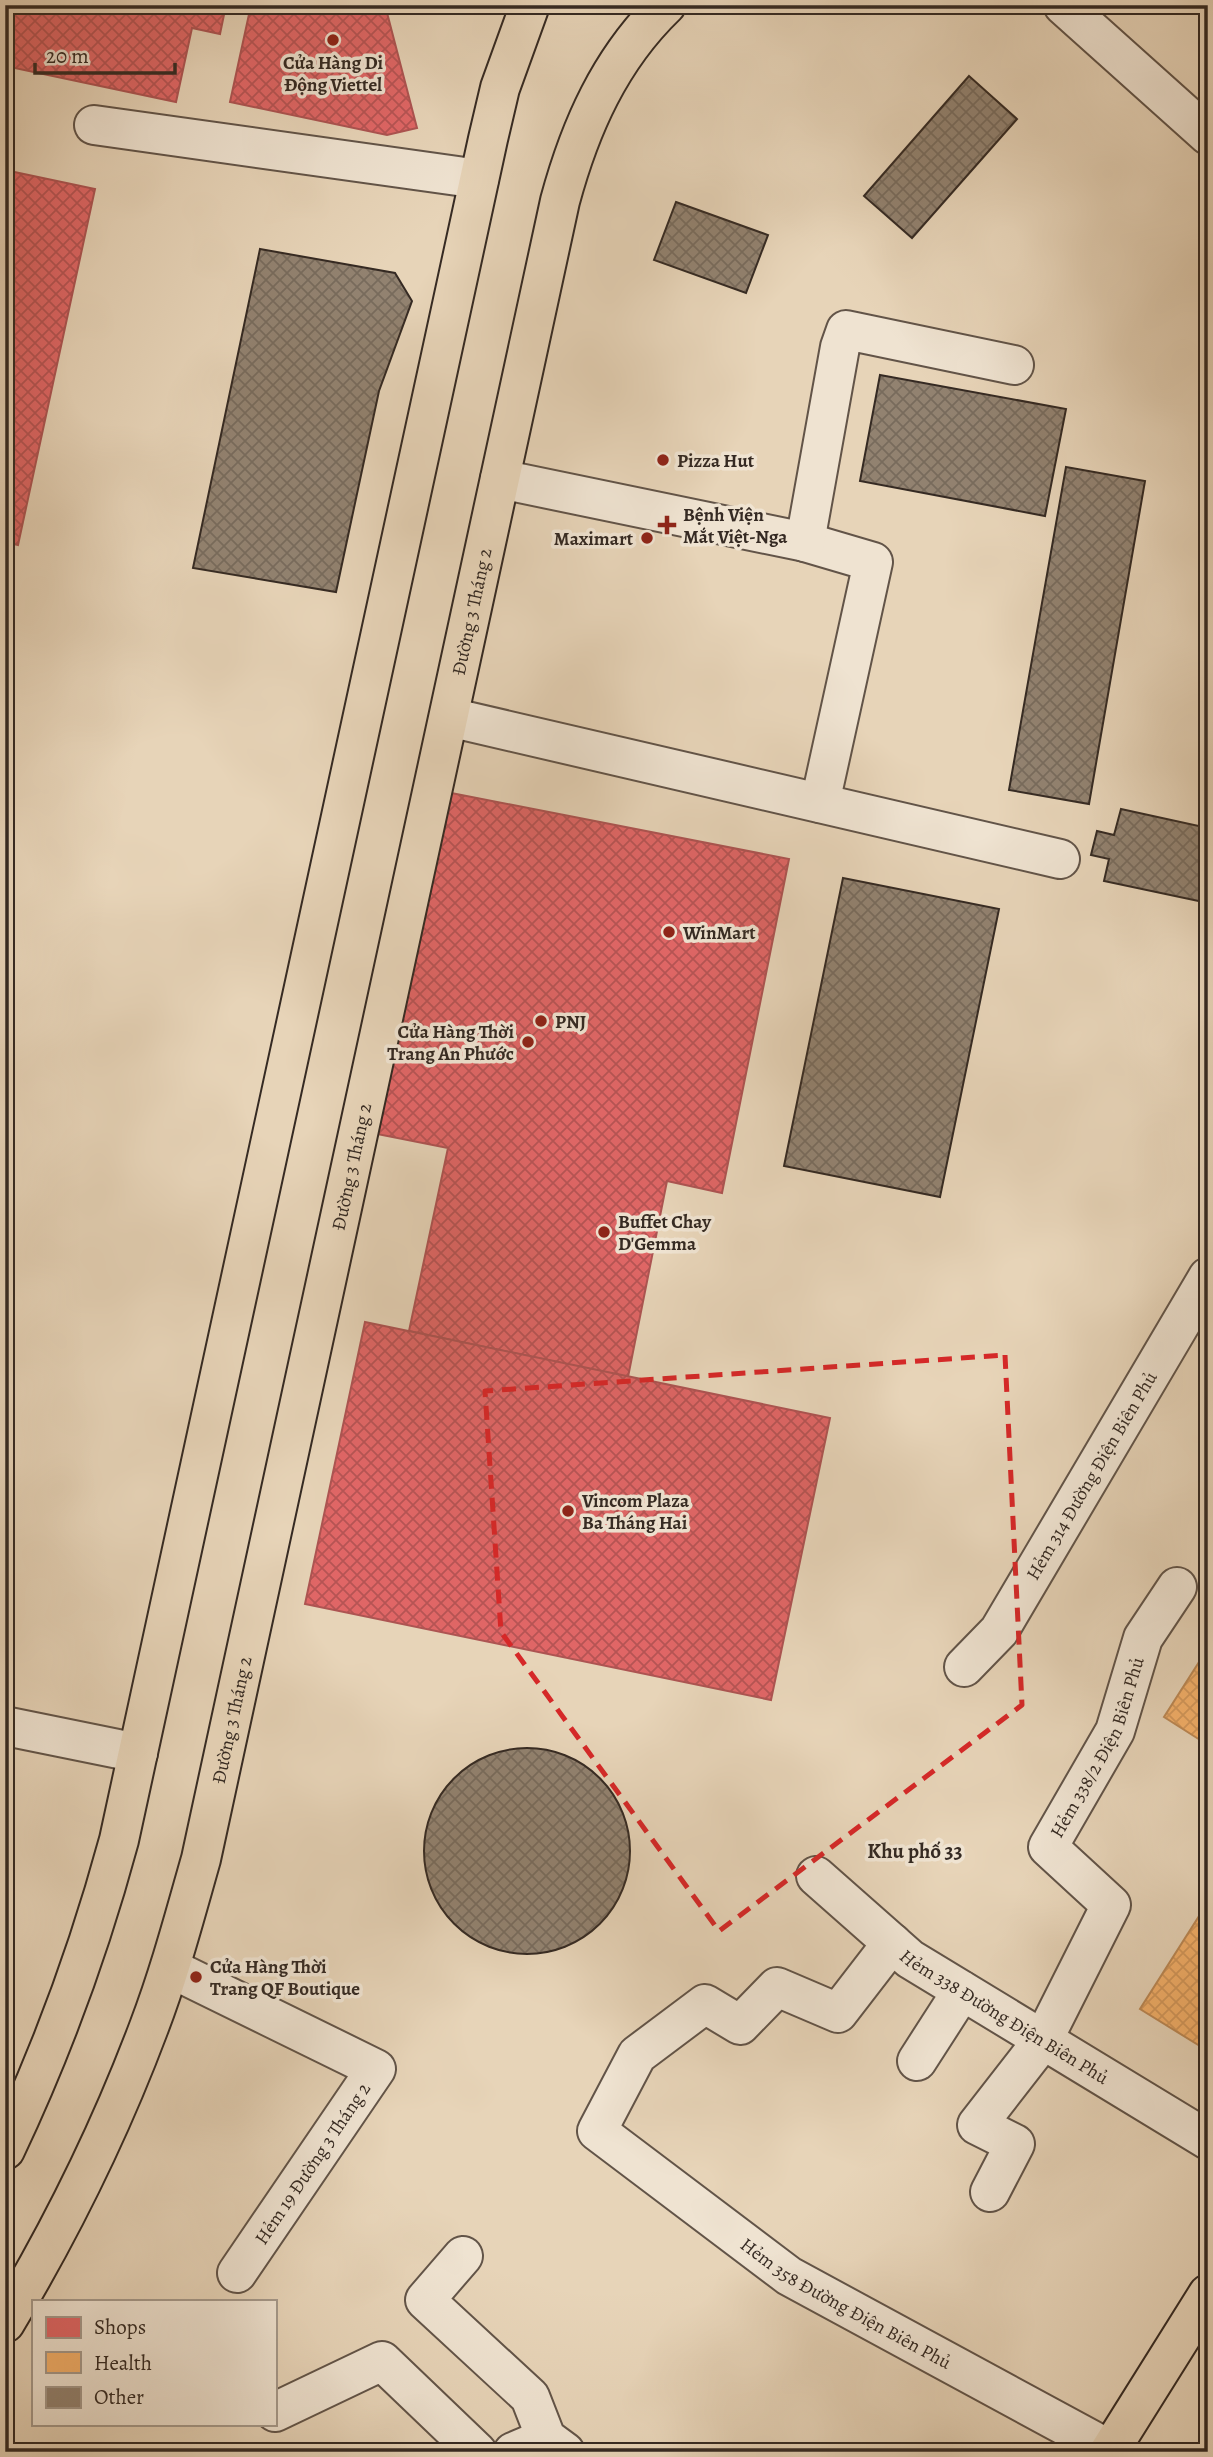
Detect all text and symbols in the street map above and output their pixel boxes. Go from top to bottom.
scale bar [35,32,175,76]
marker: Cửa Hàng Di Động Viettel [325,32,341,48]
text: 20 m [46,42,89,70]
place label: Cửa Hàng Di Động Viettel [283,50,383,98]
place label: Pizza Hut [677,448,755,474]
marker: Pizza Hut [655,452,671,468]
place label: Bệnh Viện Mắt Việt-Nga [683,502,788,550]
marker: Bệnh Viện Mắt Việt-Nga [657,515,677,535]
place label: Maximart [554,526,634,552]
marker: Maximart [639,530,655,546]
street label: Đường 3 Tháng 2 [446,546,499,678]
place label: WinMart [682,920,756,946]
marker: WinMart [661,924,677,940]
place label: PNJ [555,1009,586,1035]
marker: PNJ [533,1013,549,1029]
place label: Cửa Hàng Thời Trang An Phước [387,1019,514,1067]
marker: Cửa Hàng Thời Trang An Phước [520,1034,536,1050]
street label: Đường 3 Tháng 2 [325,1101,378,1233]
place label: Buffet Chay D'Gemma [618,1209,712,1257]
marker: Buffet Chay D'Gemma [596,1224,612,1240]
street label: Hẻm 314 Đường Điện Biên Phủ [1020,1366,1164,1585]
place label: Vincom Plaza Ba Tháng Hai [581,1488,690,1536]
marker: Vincom Plaza Ba Tháng Hai [560,1503,576,1519]
street label: Hẻm 338/2 Điện Biên Phủ [1044,1653,1151,1843]
street label: Đường 3 Tháng 2 [206,1654,259,1786]
district label: Khu phố 33 [867,1837,963,1865]
street label: Hẻm 338 Đường Điện Biên Phủ [894,1944,1114,2091]
place label: Cửa Hàng Thời Trang QF Boutique [210,1954,360,2002]
marker: Cửa Hàng Thời Trang QF Boutique [188,1969,204,1985]
street label: Hẻm 19 Đường 3 Tháng 2 [249,2077,377,2250]
street label: Hẻm 358 Đường Điện Biên Phủ [735,2232,956,2376]
legend [32,2300,276,2426]
text: Shops [94,2313,146,2341]
text: Health [94,2349,152,2377]
text: Other [94,2383,144,2411]

